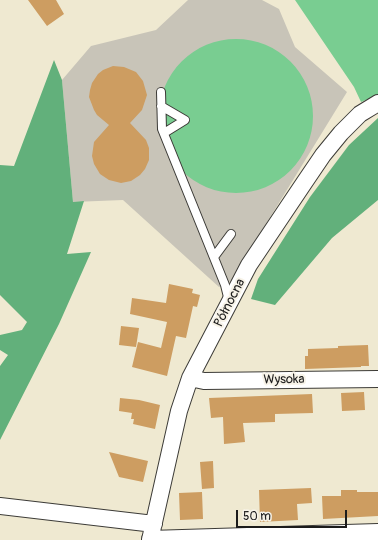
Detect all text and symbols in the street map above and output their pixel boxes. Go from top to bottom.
street label: Północna [211,276,249,330]
street label: Wysoka [263,372,305,388]
scale bar [238,502,349,528]
text: 50 m [243,509,271,524]

